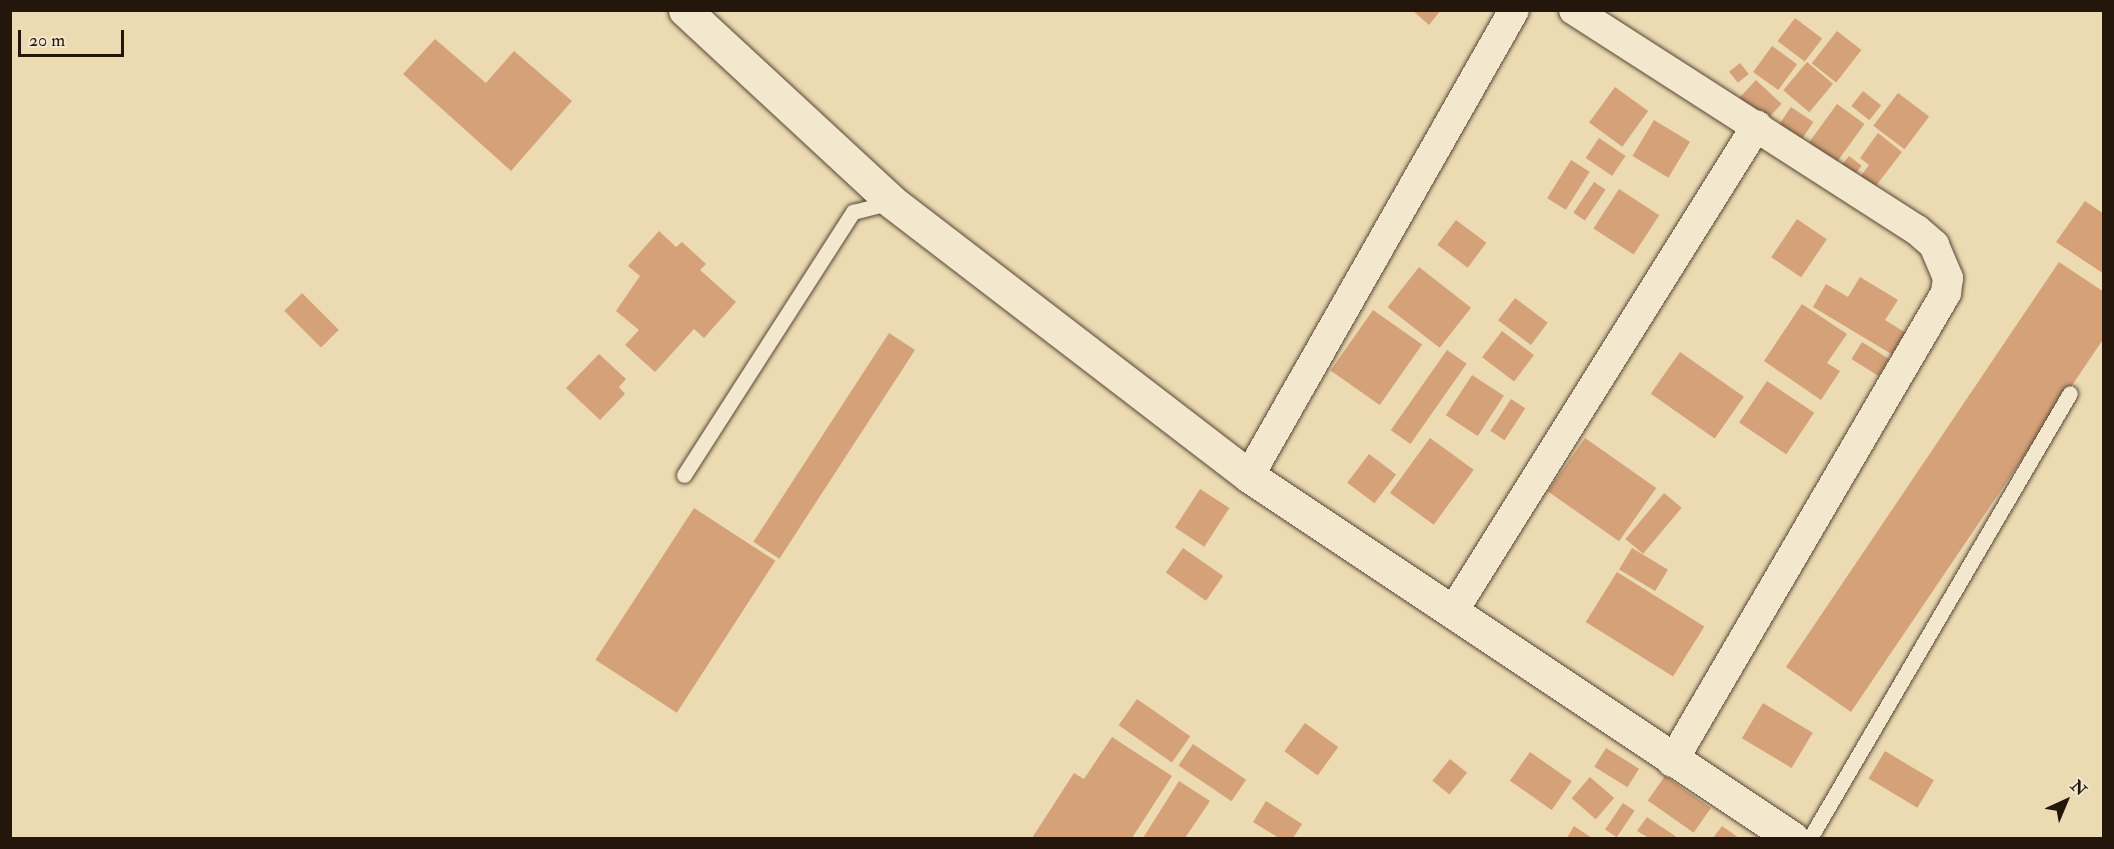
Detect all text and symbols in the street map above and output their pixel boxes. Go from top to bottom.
scale bar [21,18,128,56]
text: 20 m [29,29,65,52]
north arrow [2036,771,2096,831]
text: N [2066,776,2091,800]

